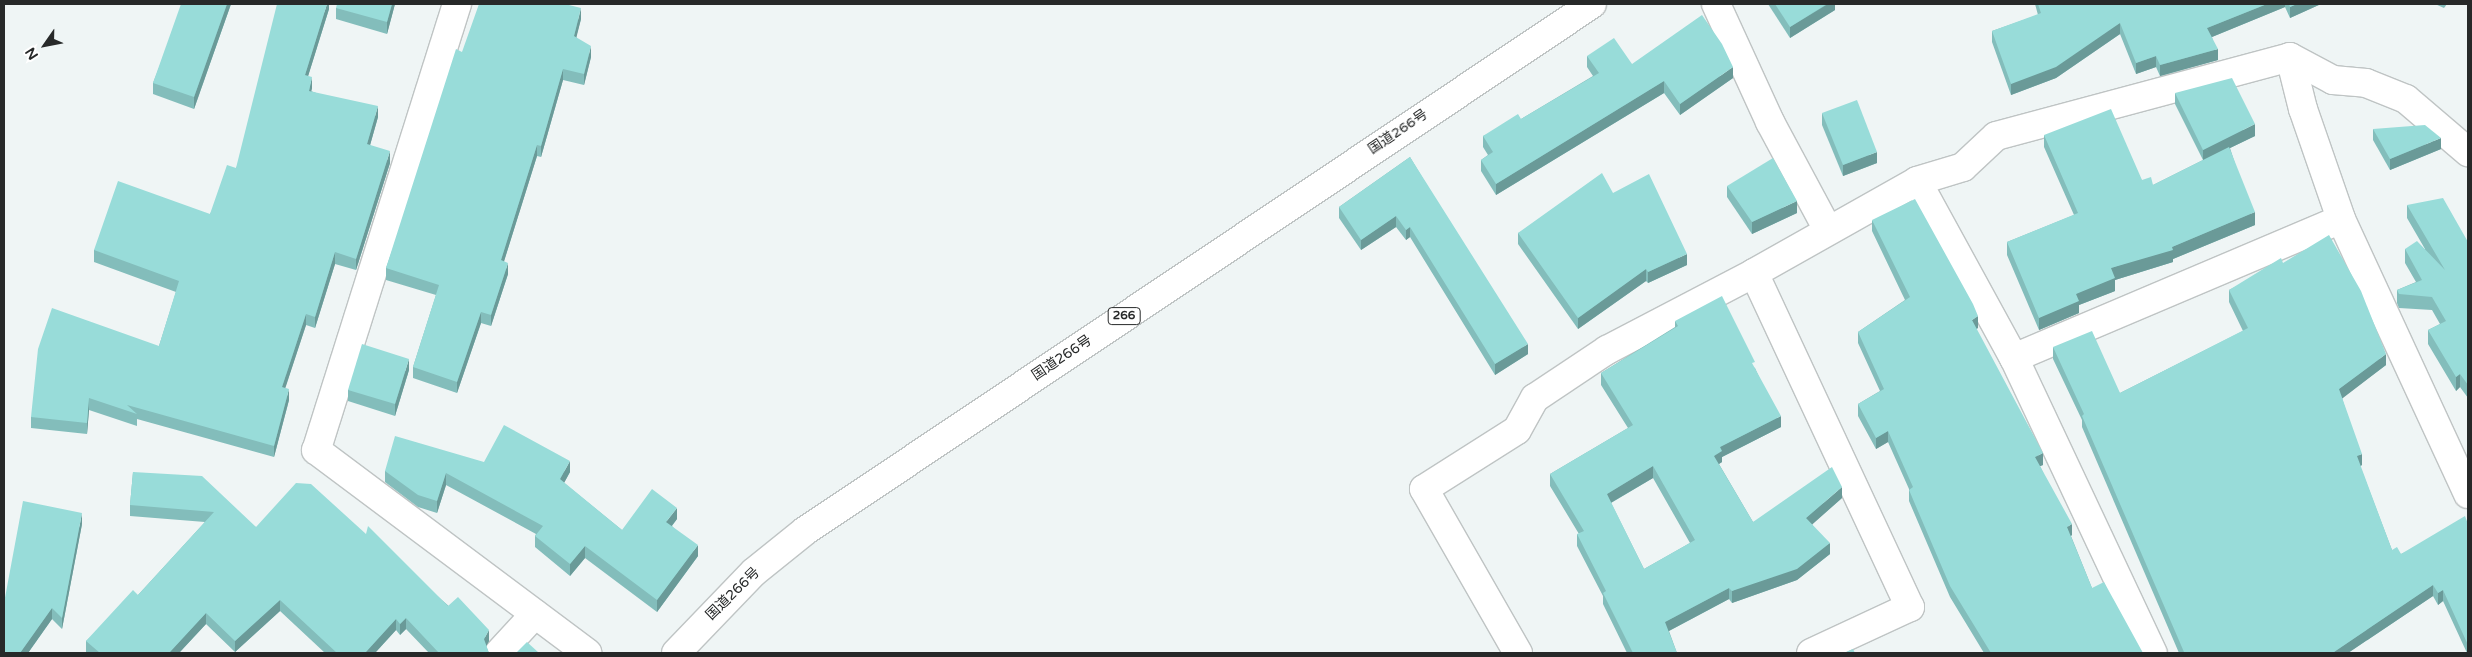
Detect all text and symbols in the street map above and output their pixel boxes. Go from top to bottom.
north arrow [20,20,70,70]
text: N [22,44,42,63]
street label: 国道266号 [1365,106,1431,158]
road number: 266 [1106,306,1142,326]
street label: 国道266号 [1029,332,1095,384]
street label: 国道266号 [703,564,763,624]

